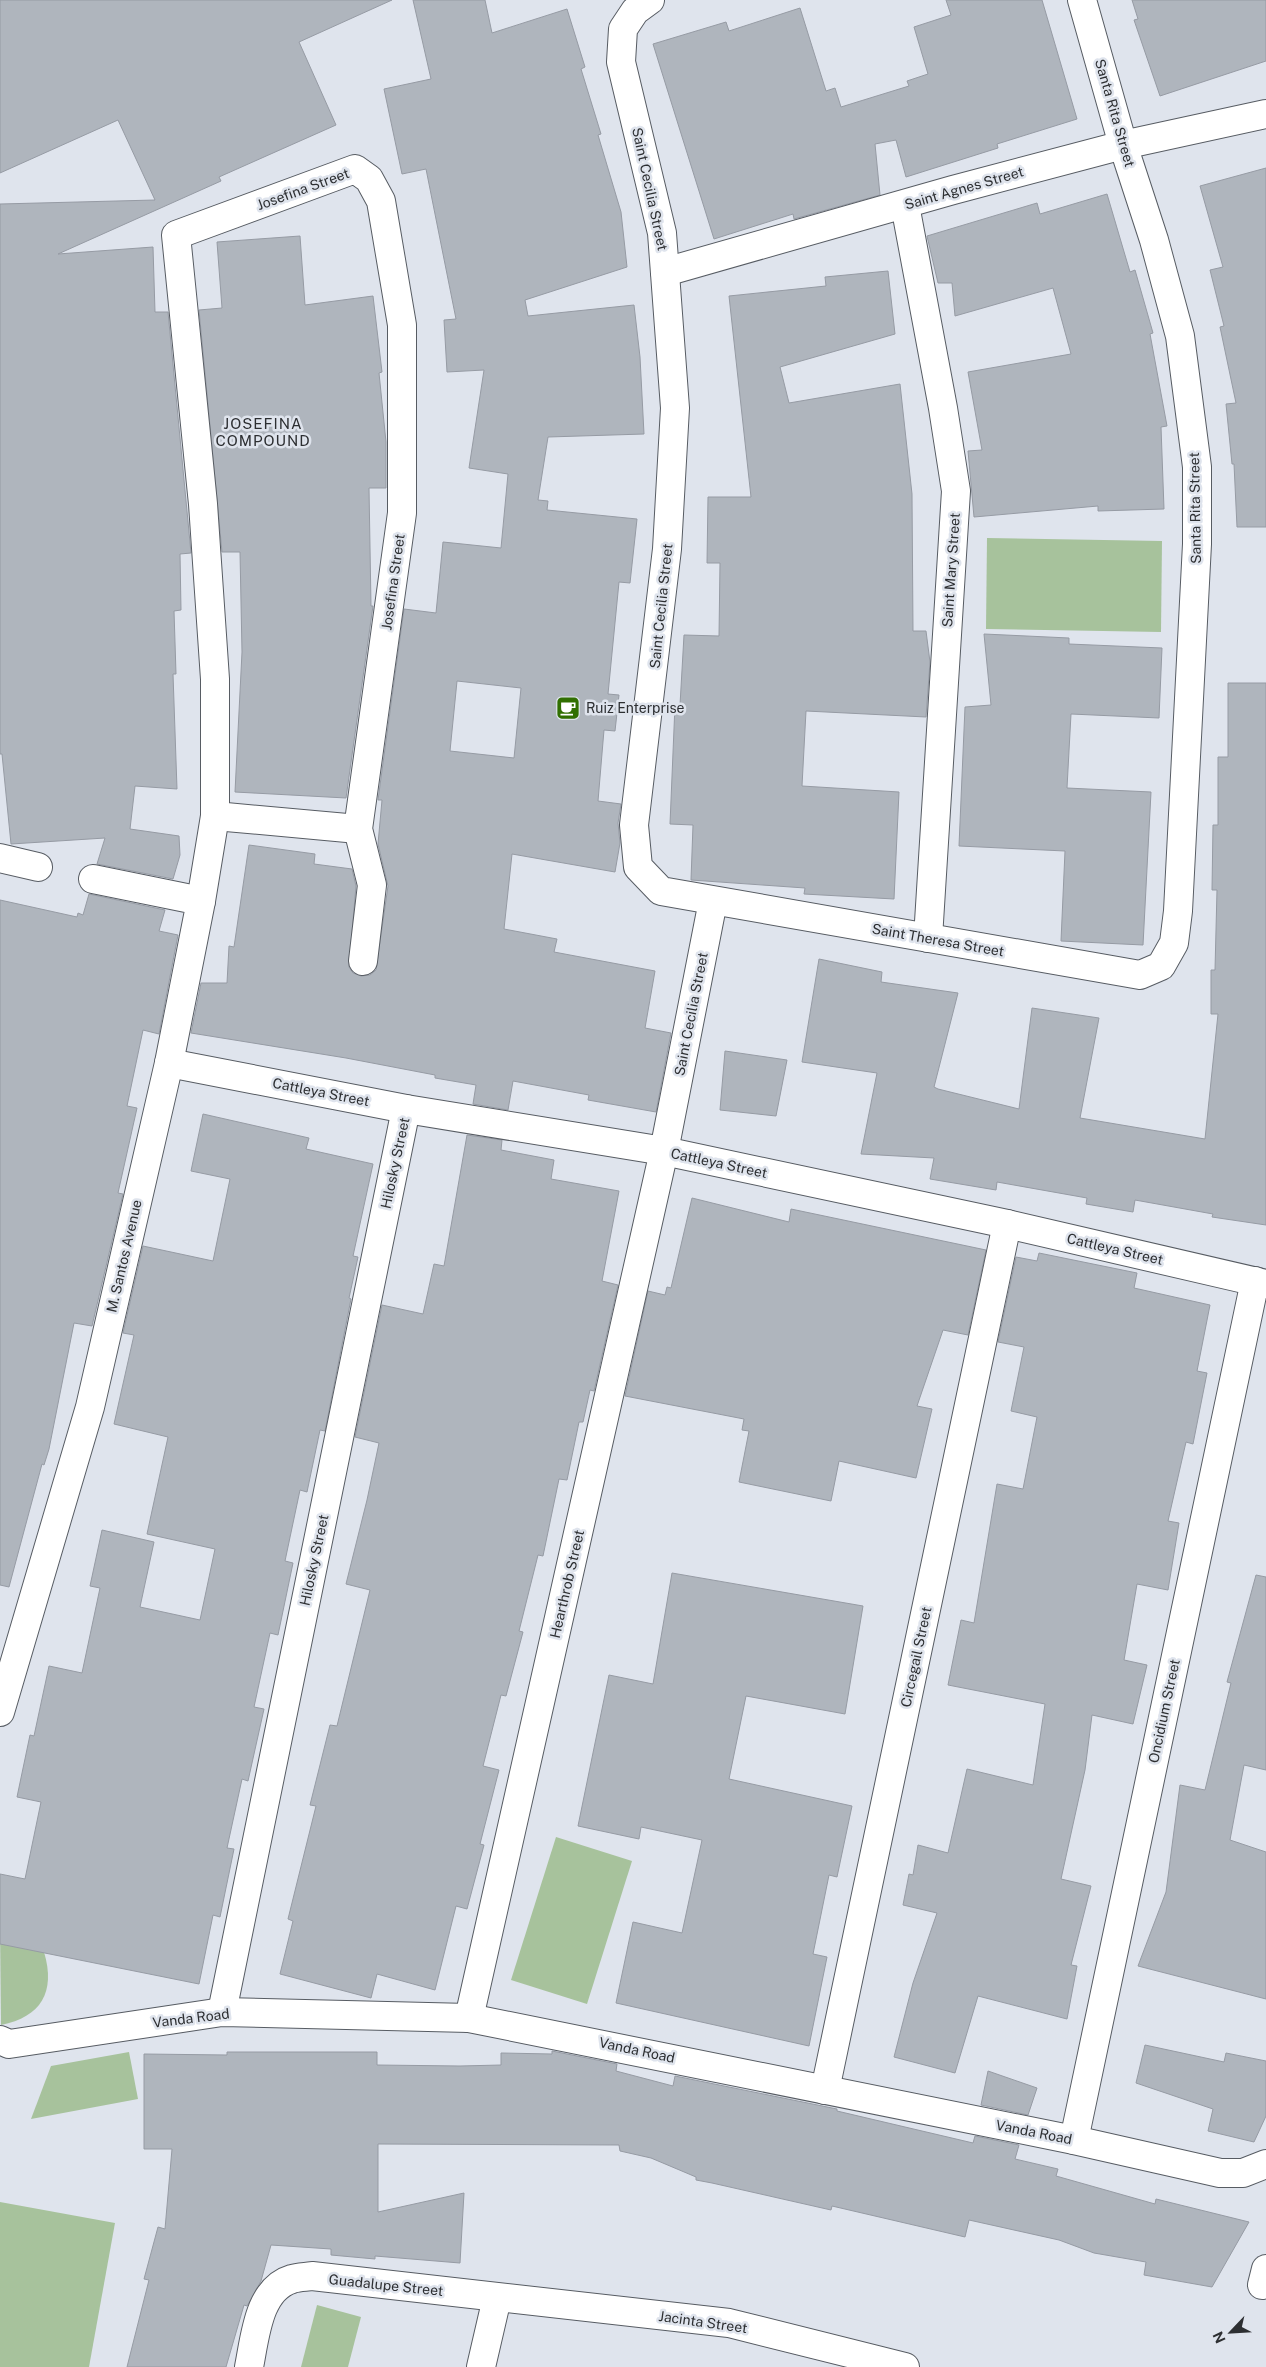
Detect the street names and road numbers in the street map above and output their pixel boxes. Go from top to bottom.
street label: Santa Rita Street [1092,57,1138,169]
street label: Saint Cecilia Street [629,126,671,252]
street label: Saint Agnes Street [903,163,1025,213]
street label: Josefina Street [255,165,351,213]
street label: Santa Rita Street [1186,452,1204,564]
street label: Saint Mary Street [939,512,963,628]
street label: Josefina Street [378,533,408,631]
street label: Saint Cecilia Street [646,543,676,669]
street label: Saint Theresa Street [871,920,1005,960]
street label: Saint Cecilia Street [671,951,711,1077]
street label: Cattleya Street [271,1075,371,1109]
street label: Hilosky Street [378,1116,412,1210]
street label: Cattleya Street [669,1145,769,1181]
street label: M. Santos Avenue [103,1198,145,1314]
street label: Cattleya Street [1065,1230,1165,1268]
street label: Hilosky Street [297,1513,331,1607]
street label: Hearthrob Street [547,1528,587,1640]
street label: Circegail Street [898,1605,934,1709]
street label: Oncidium Street [1145,1658,1183,1764]
street label: Vanda Road [152,2005,230,2031]
street label: Vanda Road [598,2034,676,2066]
street label: Vanda Road [995,2117,1073,2147]
street label: Guadalupe Street [328,2271,444,2299]
street label: Jacinta Street [658,2308,748,2336]

